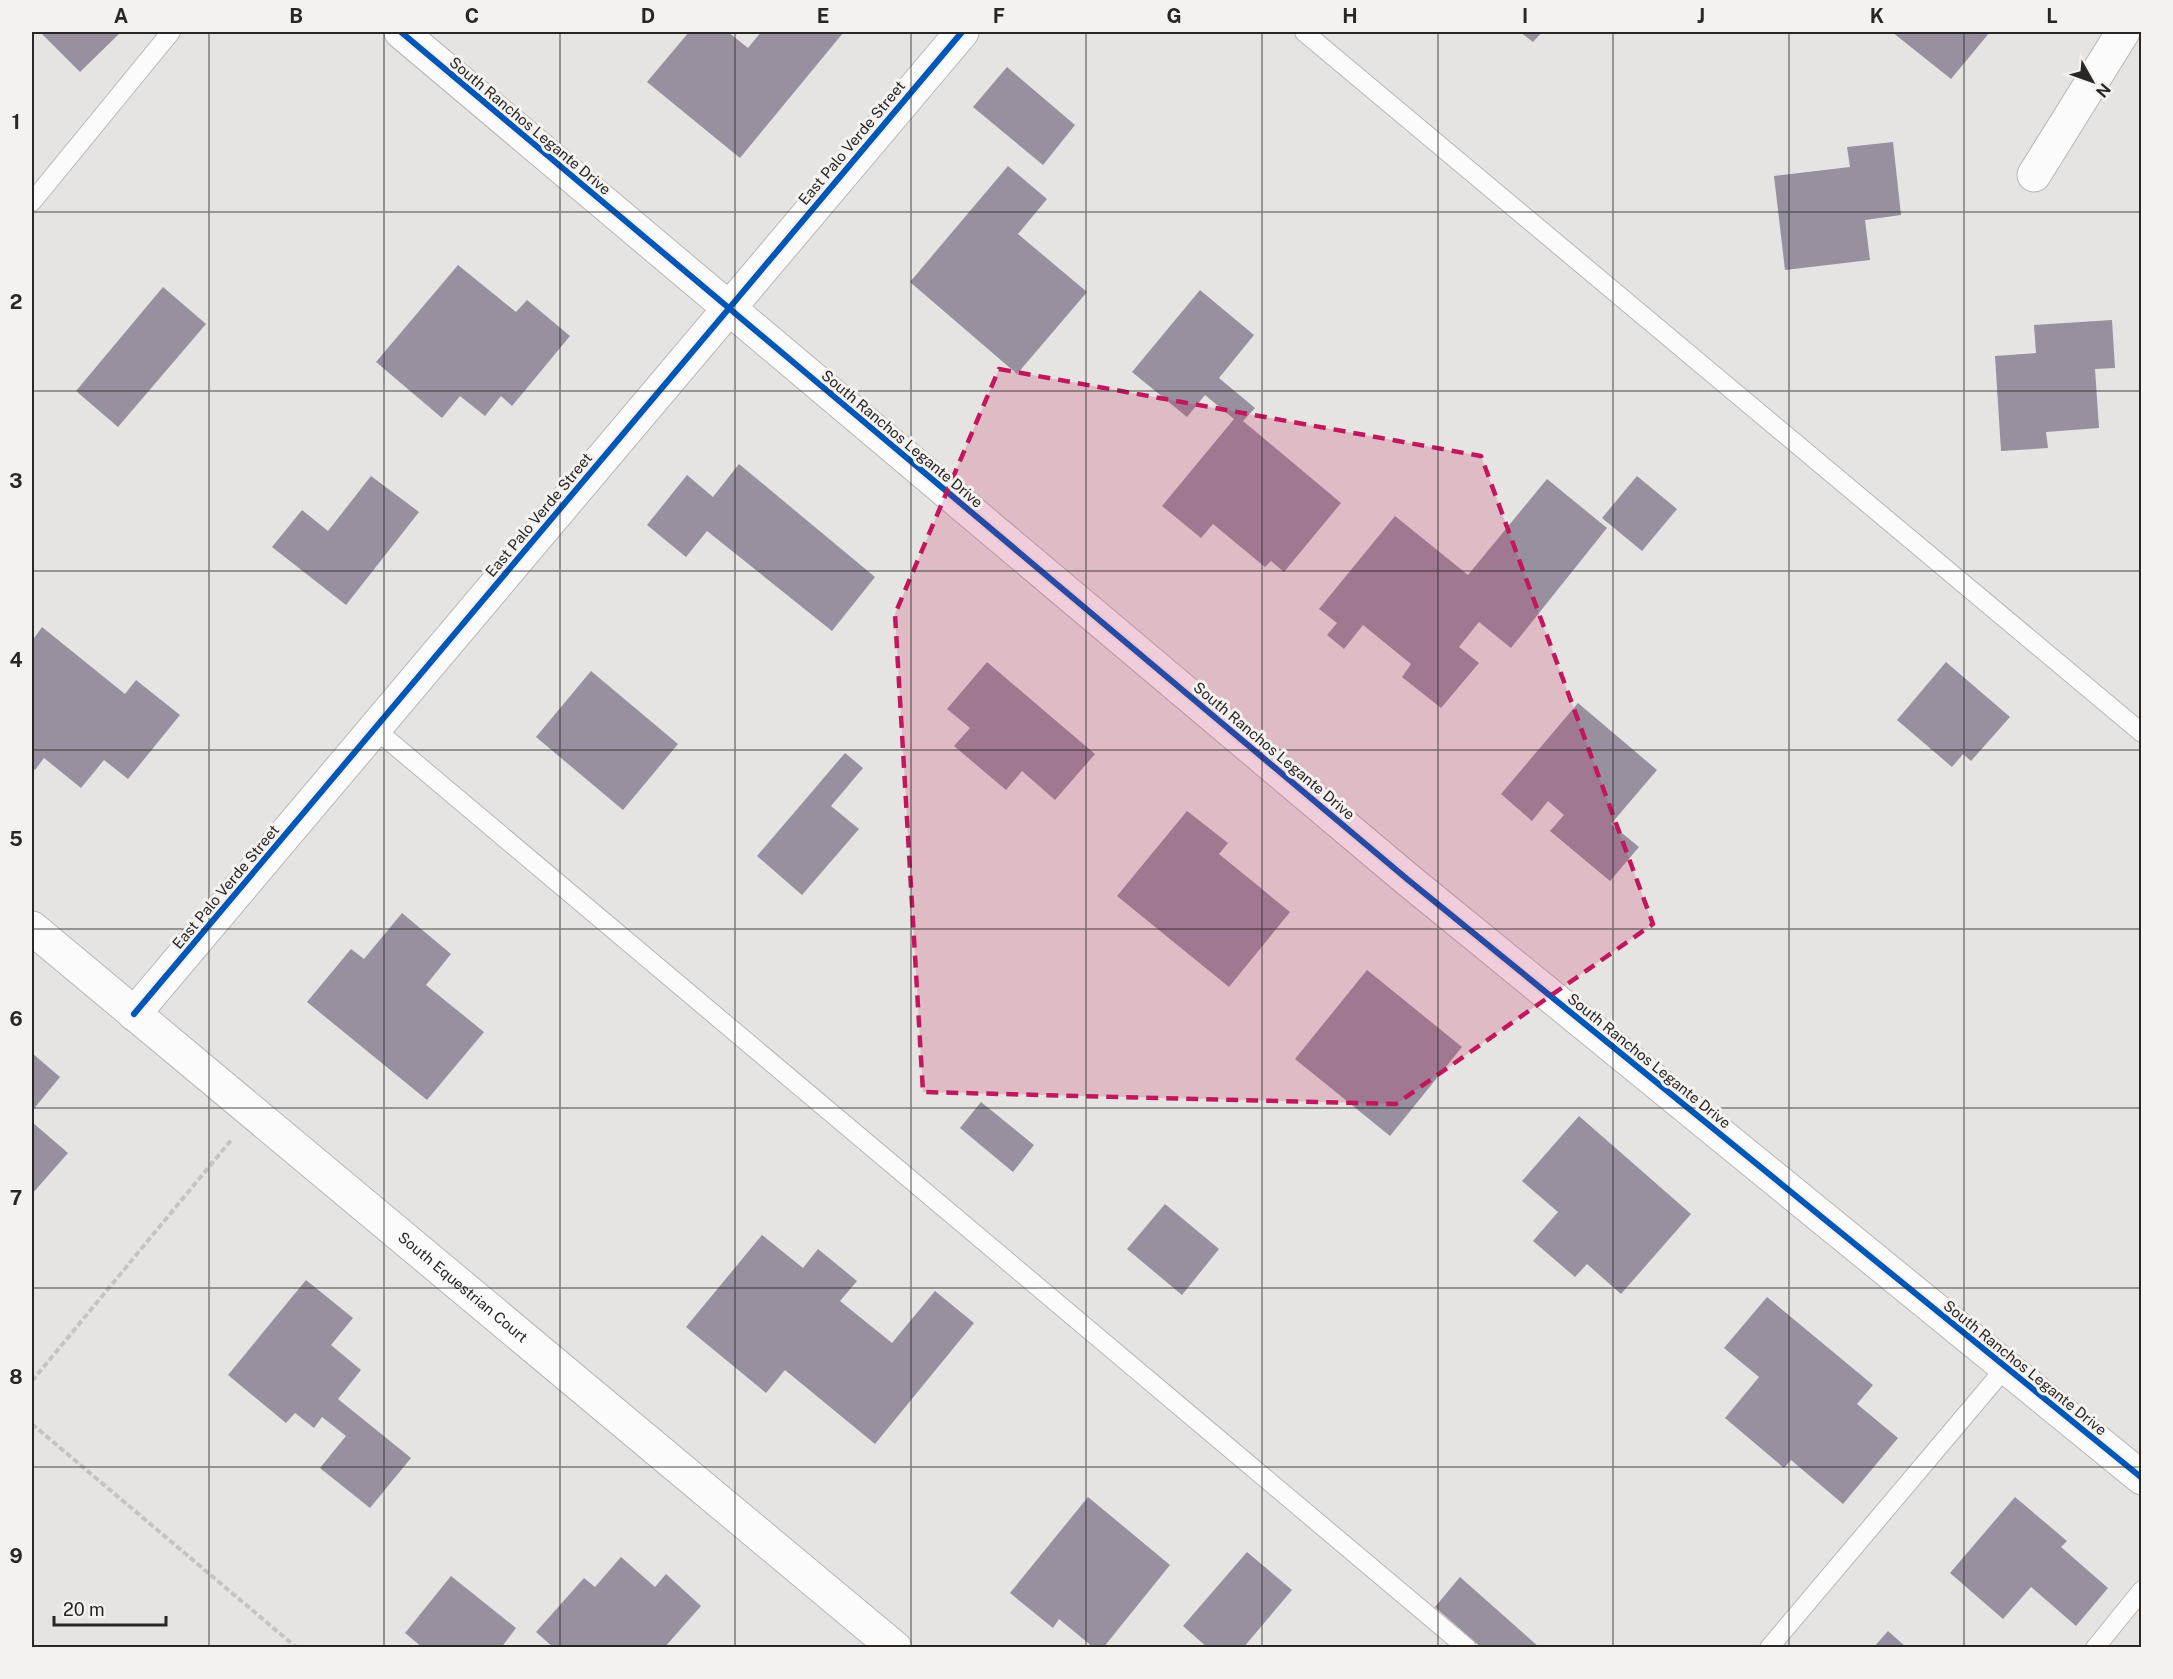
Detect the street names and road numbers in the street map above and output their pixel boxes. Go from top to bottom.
street label: South Ranchos Legante Drive [446,53,614,198]
street label: East Palo Verde Street [795,77,908,208]
street label: South Ranchos Legante Drive [818,366,986,511]
street label: East Palo Verde Street [482,449,595,580]
street label: South Ranchos Legante Drive [1190,678,1358,823]
street label: East Palo Verde Street [169,821,282,952]
street label: South Ranchos Legante Drive [1564,990,1734,1132]
street label: South Equestrian Court [395,1228,531,1346]
street label: South Ranchos Legante Drive [1940,1297,2110,1439]

